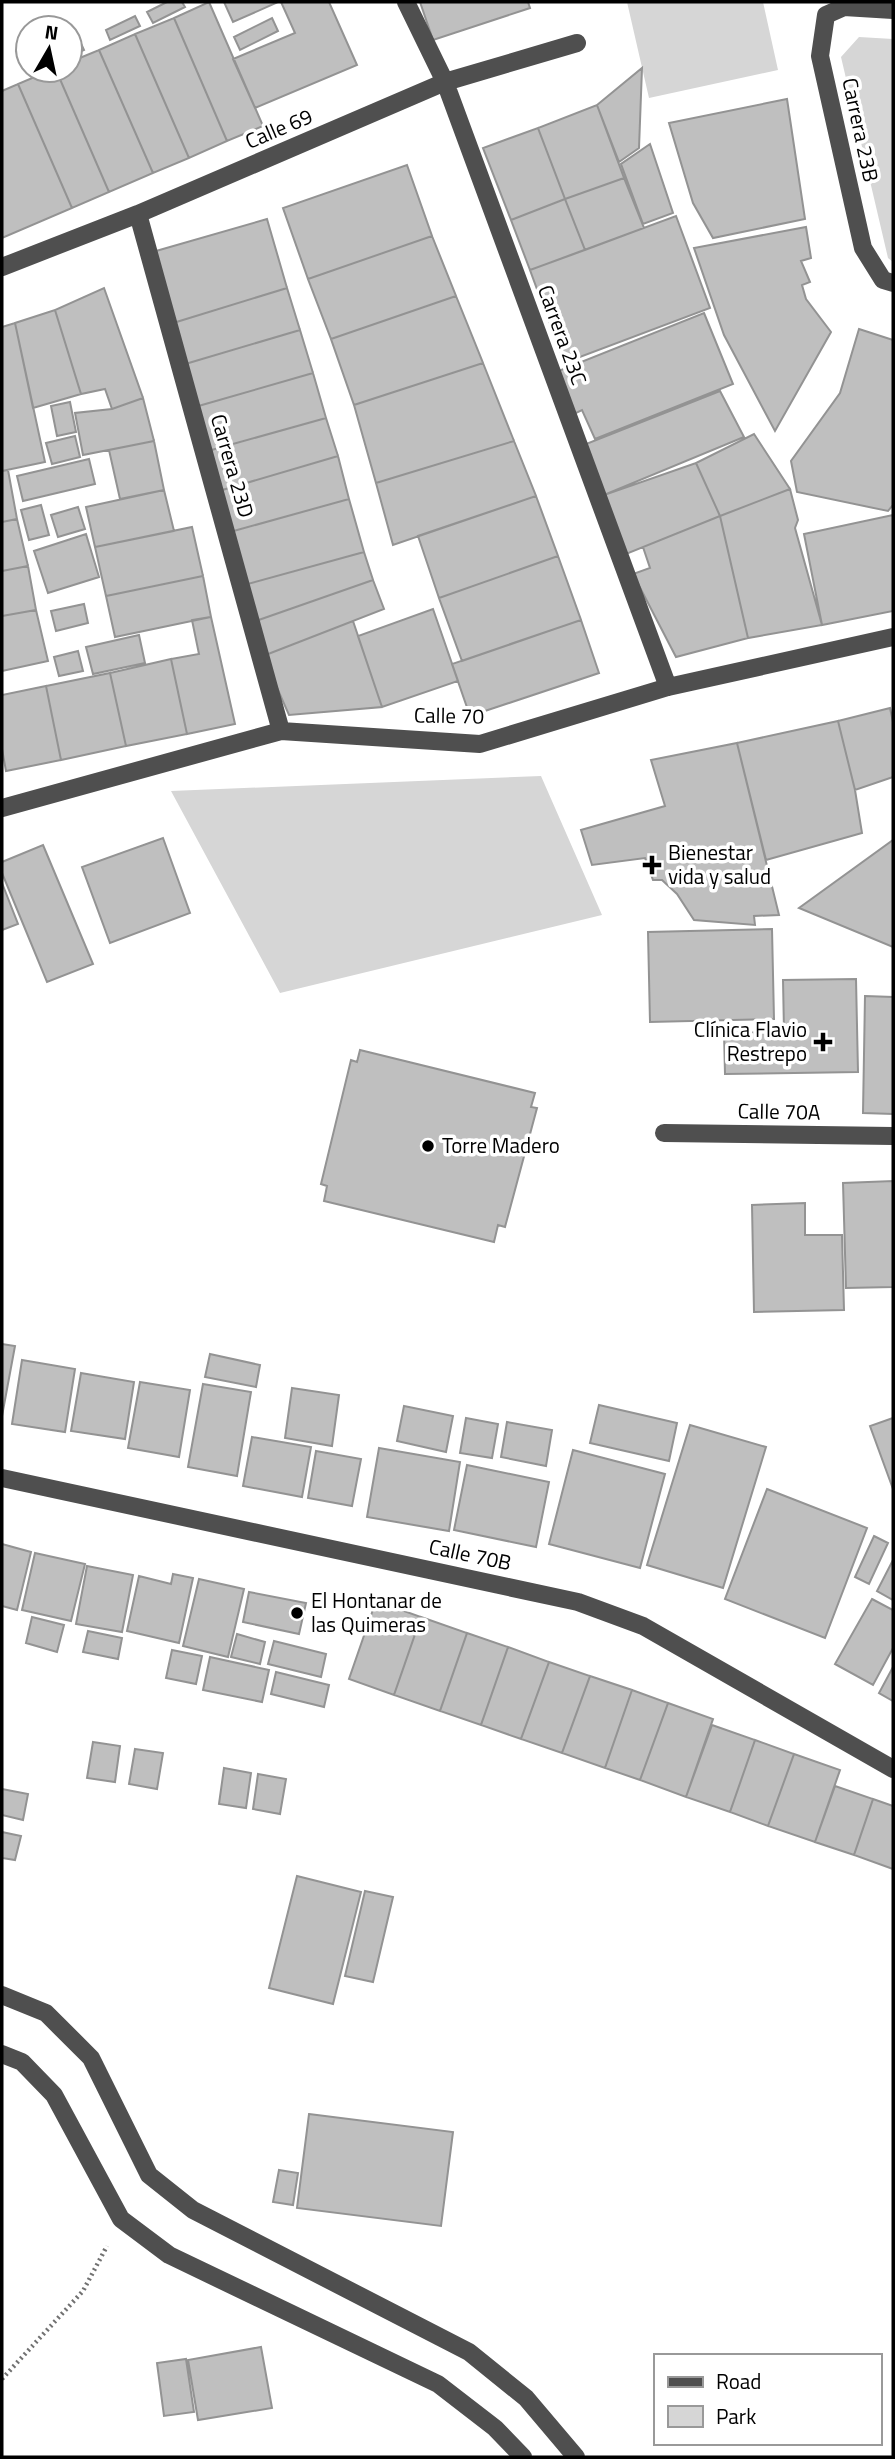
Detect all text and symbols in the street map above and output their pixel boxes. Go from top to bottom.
north arrow [14,14,84,84]
text: N [43,16,61,47]
street label: Carrera 23B [834,75,888,185]
street label: Calle 69 [240,100,317,157]
street label: Carrera 23C [530,280,596,389]
street label: Carrera 23D [203,410,263,521]
street label: Calle 70 [414,698,484,732]
place label: Bienestar vida y salud [668,836,771,892]
marker: Bienestar vida y salud [642,855,662,875]
place label: Clínica Flavio Restrepo [694,1013,807,1069]
marker: Clínica Flavio Restrepo [813,1032,833,1052]
street label: Calle 70A [737,1094,821,1128]
place label: Torre Madero [442,1129,560,1161]
marker: Torre Madero [420,1138,436,1154]
street label: Calle 70B [426,1530,514,1578]
place label: El Hontanar de las Quimeras [311,1584,442,1640]
marker: El Hontanar de las Quimeras [289,1605,305,1621]
legend [654,2354,881,2445]
text: Road [716,2365,761,2397]
text: Park [716,2400,756,2432]

